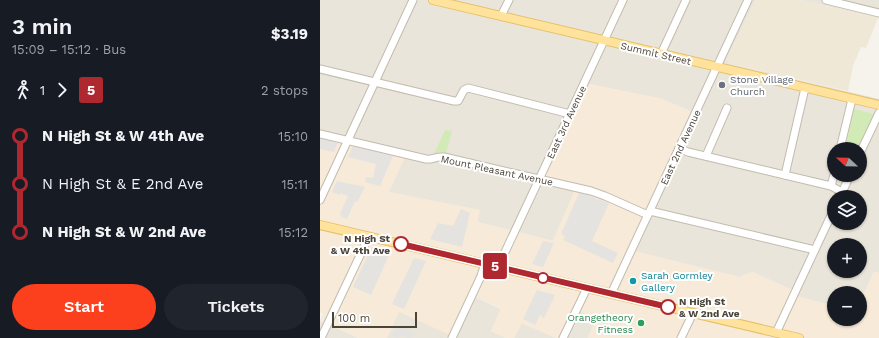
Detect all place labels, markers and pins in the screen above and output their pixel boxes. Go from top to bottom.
place label: Stone Village Church [730,74,794,97]
marker: Stone Village Church [717,80,727,90]
place label: N High St & W 4th Ave [331,233,391,256]
marker: N High St & W 4th Ave [393,236,409,252]
place label: Sarah Gormley Gallery [641,270,714,293]
unlabelled marker [537,272,549,284]
marker: Sarah Gormley Gallery [628,276,638,286]
place label: N High St & W 2nd Ave [679,296,740,319]
marker: N High St & W 2nd Ave [660,299,676,315]
place label: Orangetheory Fitness [567,312,634,335]
marker: Orangetheory Fitness [636,318,646,328]

